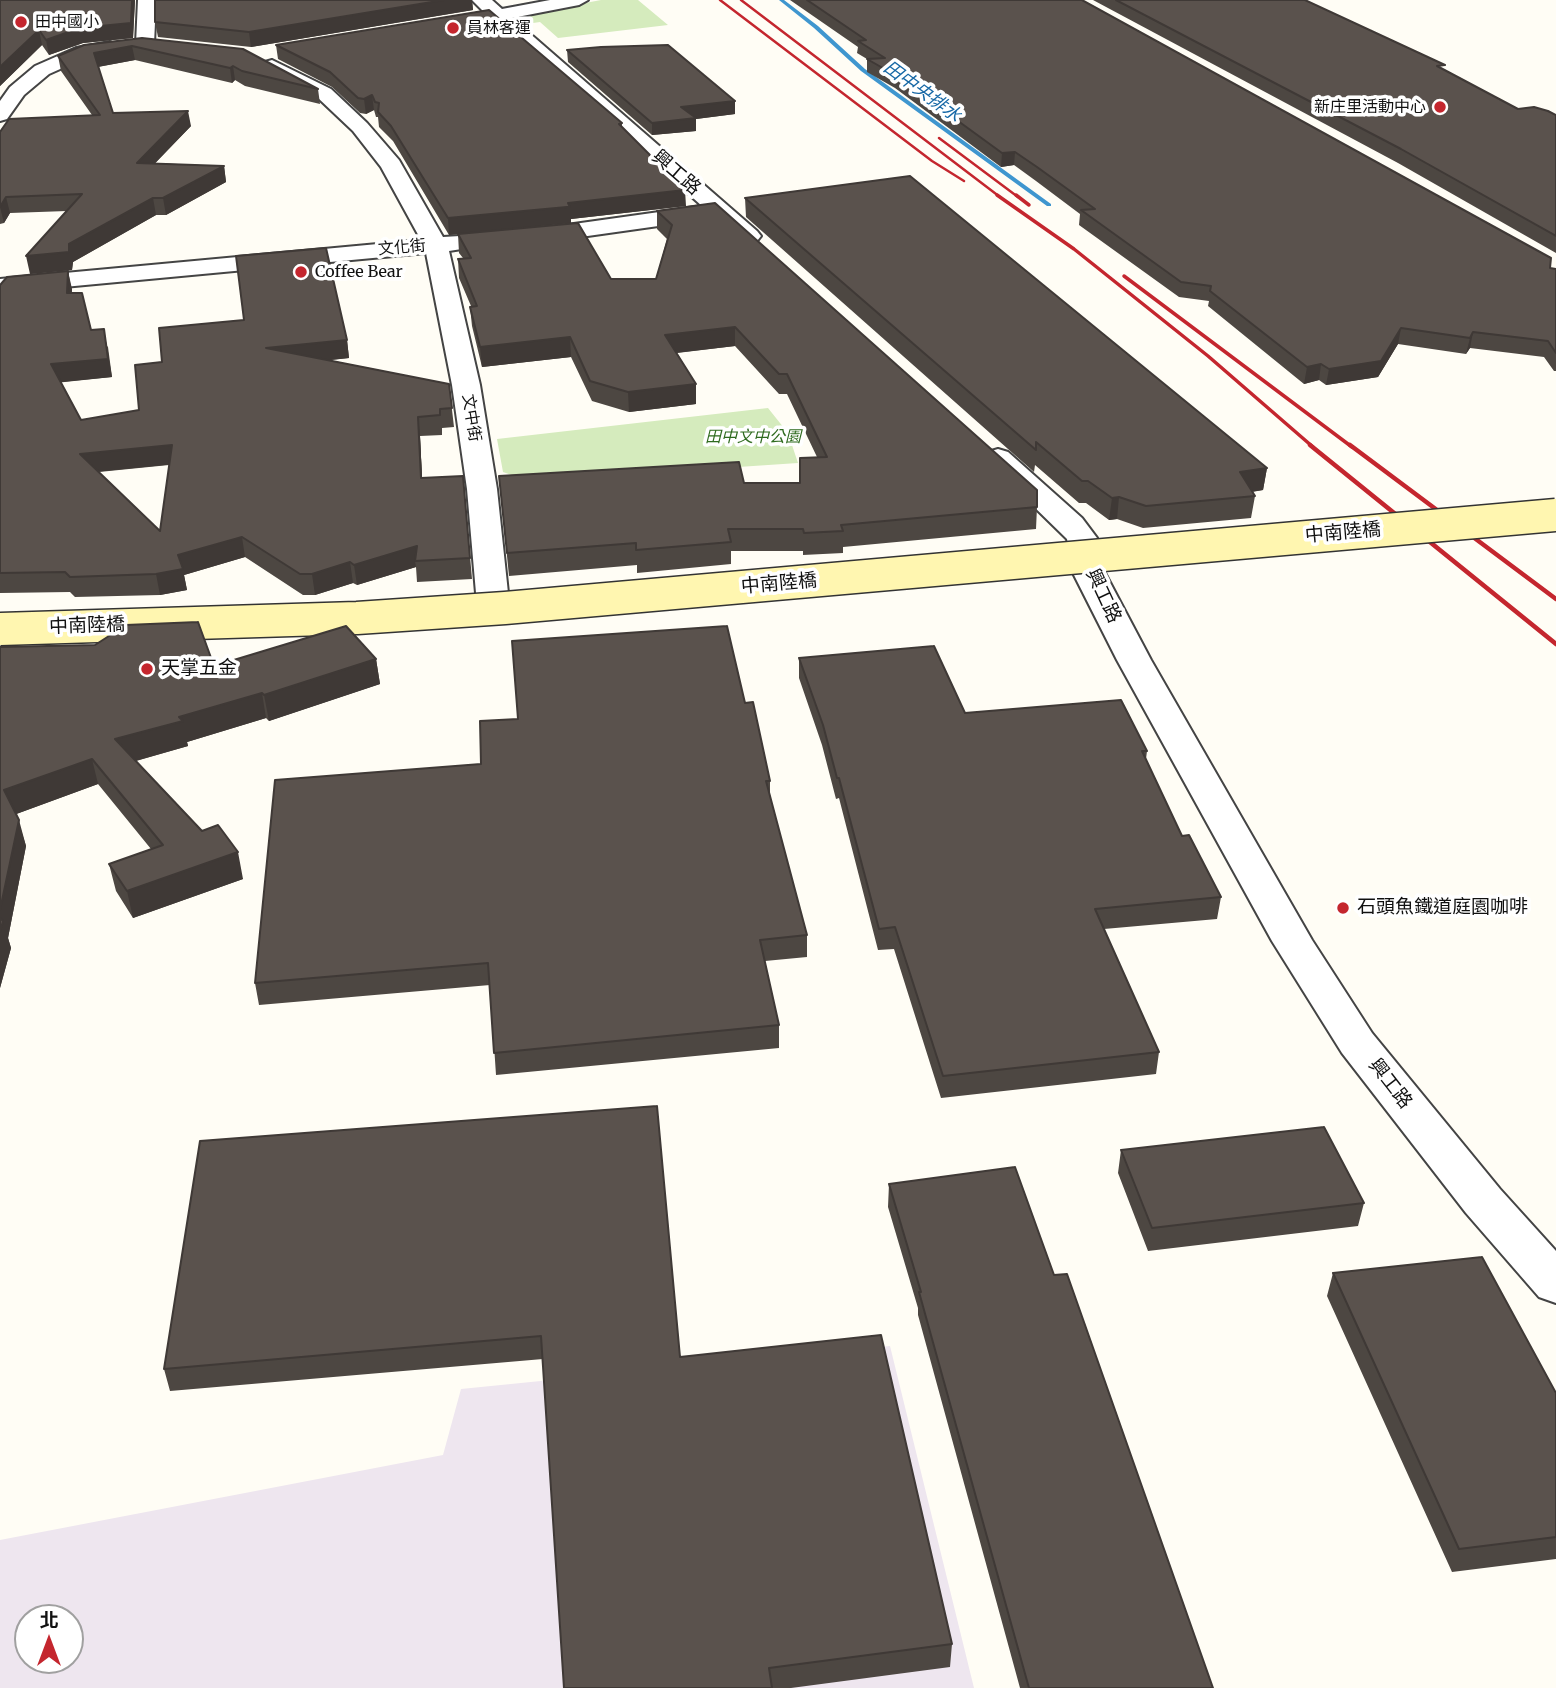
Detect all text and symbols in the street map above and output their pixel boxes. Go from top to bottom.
place label: 田中國小 [35,12,99,32]
marker: 田中國小 [13,14,29,30]
place label: 員林客運 [467,18,531,38]
marker: 員林客運 [445,20,461,36]
water label: 田中央排水 [879,57,965,127]
place label: 新庄里活動中心 [1314,97,1426,117]
marker: 新庄里活動中心 [1432,99,1448,115]
street label: 興工路 [647,146,705,200]
street label: 文化街 [377,236,427,260]
place label: Coffee Bear [315,262,403,282]
marker: Coffee Bear [293,264,309,280]
street label: 文中街 [458,393,484,443]
park label: 田中文中公園 [705,427,801,447]
street label: 中南陸橋 [1304,518,1382,548]
street label: 興工路 [1081,565,1125,627]
street label: 中南陸橋 [740,569,818,599]
street label: 中南陸橋 [49,613,125,639]
place label: 天掌五金 [161,658,237,680]
marker: 天掌五金 [139,661,155,677]
place label: 石頭魚鐵道庭園咖啡 [1357,897,1528,919]
marker: 石頭魚鐵道庭園咖啡 [1335,900,1351,916]
street label: 興工路 [1363,1055,1417,1113]
north arrow [14,1604,84,1674]
text: 北 [39,1608,59,1632]

